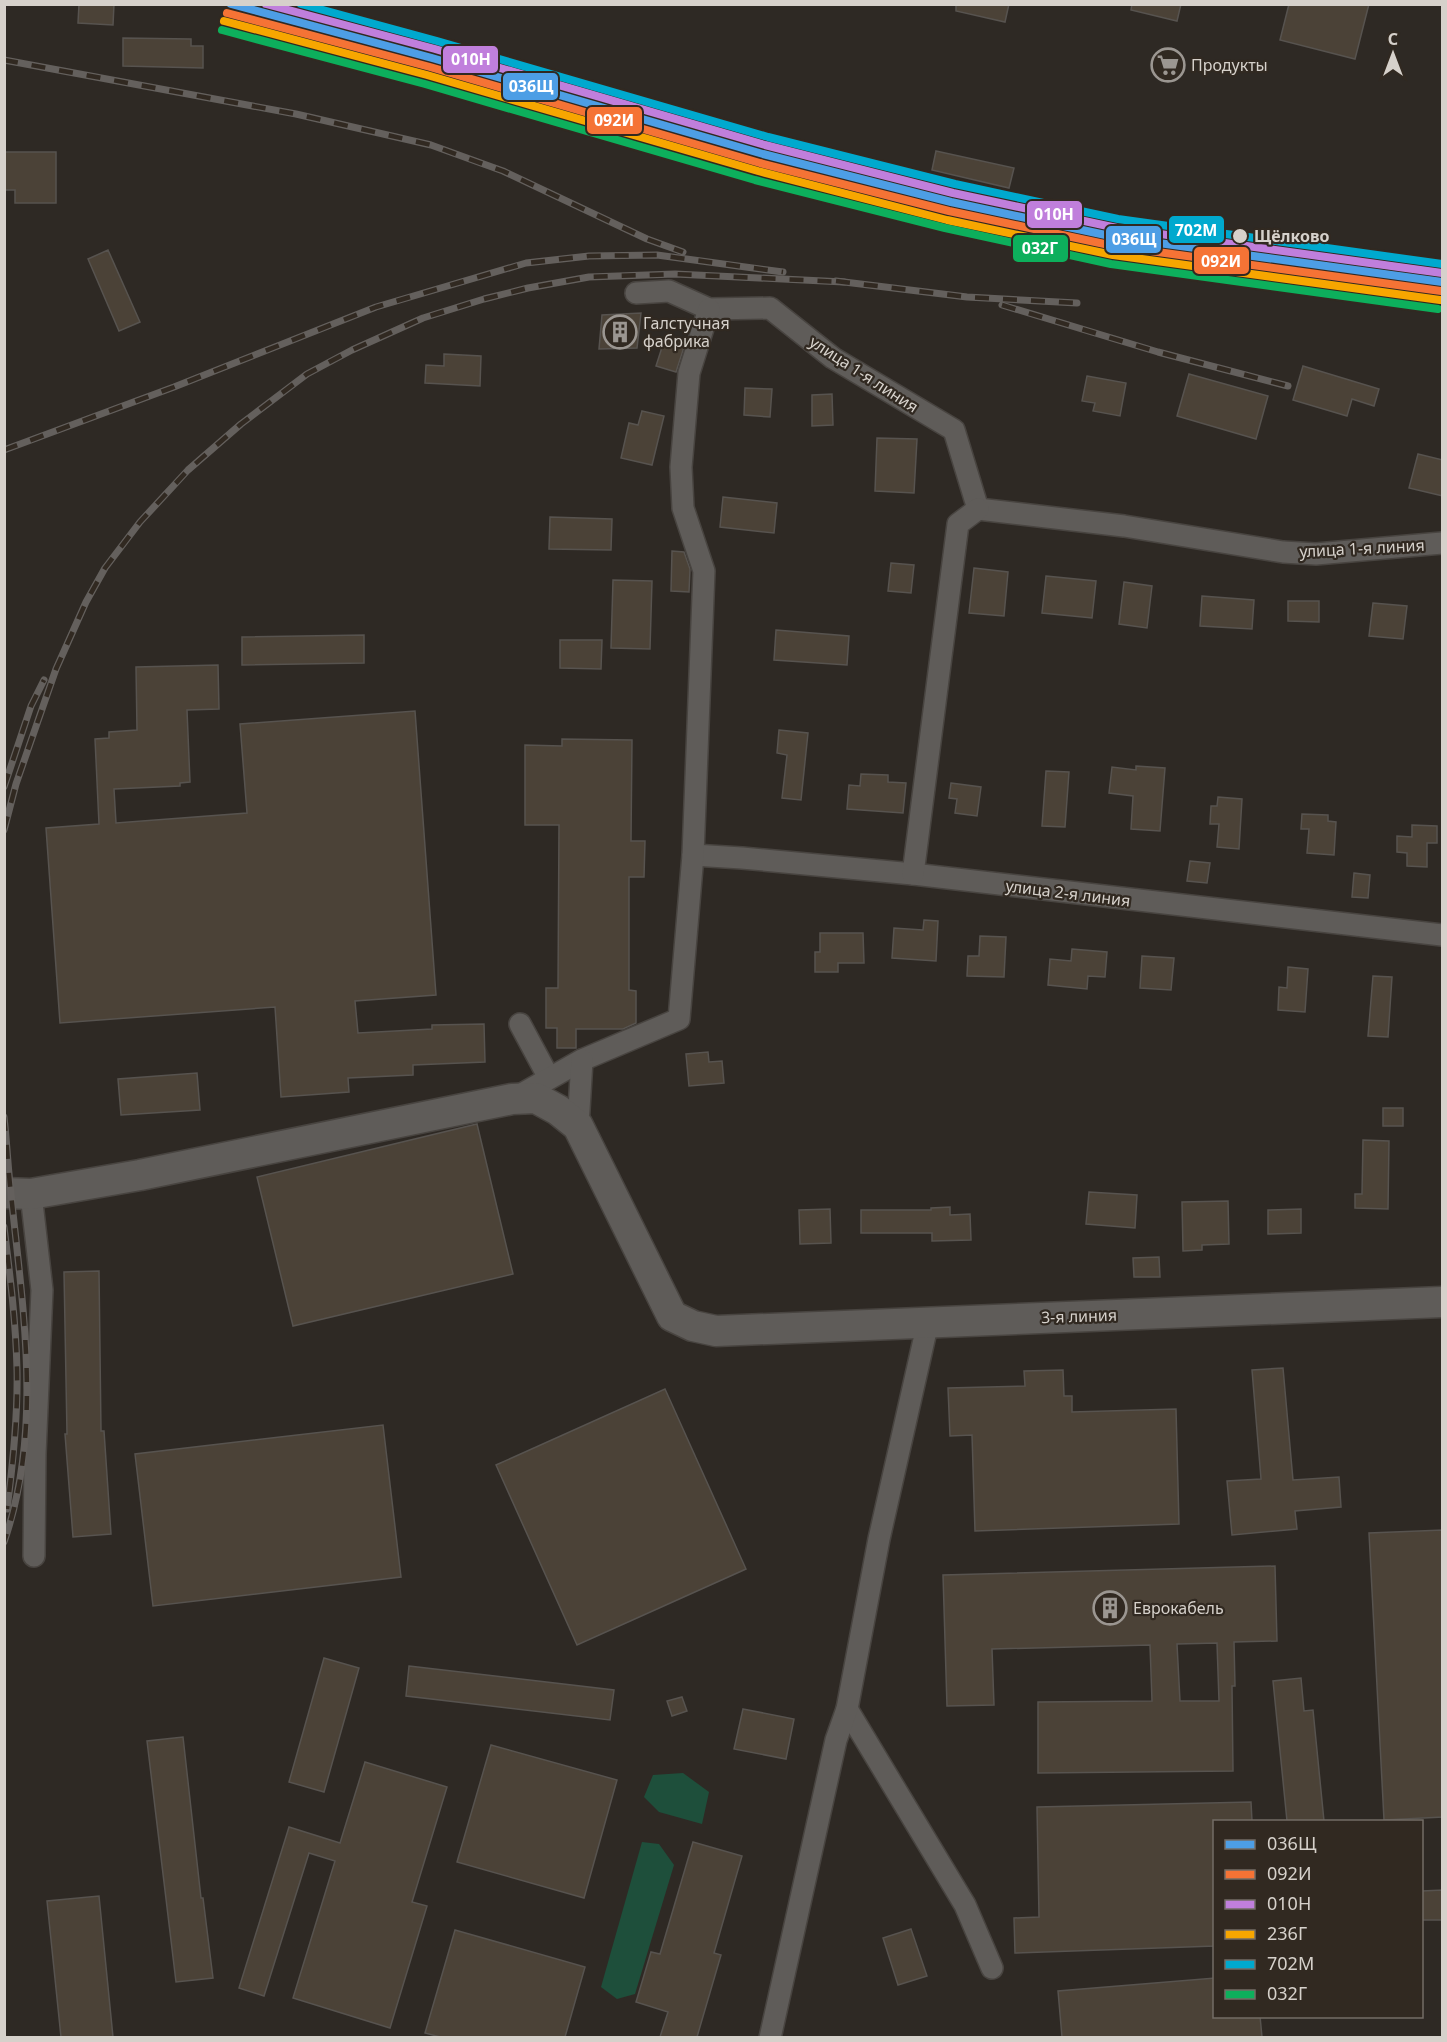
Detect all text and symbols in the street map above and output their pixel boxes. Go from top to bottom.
north arrow [1363,24,1423,84]
text: С [1388,28,1398,50]
line badge: 010Н [442,45,499,74]
supermarket icon: Продукты [1150,47,1186,83]
text: 010Н [451,48,491,70]
place label: Продукты [1191,54,1268,76]
line badge: 036Щ [502,72,559,101]
text: 036Щ [509,75,554,97]
line badge: 092И [586,106,643,135]
text: 092И [594,109,634,131]
line badge: 010Н [1026,200,1083,229]
text: 010Н [1034,203,1074,225]
line badge: 702М [1168,215,1225,244]
text: 702М [1175,219,1217,241]
line badge: 036Щ [1105,225,1162,254]
place label: Щёлково [1254,225,1330,247]
marker: Щёлково [1231,227,1249,245]
text: 036Щ [1112,228,1157,250]
line badge: 032Г [1012,234,1069,263]
text: 032Г [1022,237,1058,259]
line badge: 092И [1193,246,1250,275]
text: 092И [1201,250,1241,272]
place label: Галстучная фабрика [643,312,730,352]
building icon: Галстучная фабрика [602,314,638,350]
street label: улица 1-я линия [805,331,923,417]
street label: улица 1-я линия [1299,534,1425,562]
street label: улица 2-я линия [1004,874,1132,912]
street label: 3-я линия [1041,1304,1117,1328]
building icon: Еврокабель [1092,1590,1128,1626]
place label: Еврокабель [1133,1597,1224,1619]
legend [1213,1820,1423,2018]
text: 036Щ [1267,1831,1317,1855]
text: 092И [1267,1861,1312,1885]
text: 010Н [1267,1891,1311,1915]
text: 236Г [1267,1921,1307,1945]
text: 702М [1267,1951,1314,1975]
text: 032Г [1267,1981,1307,2005]

